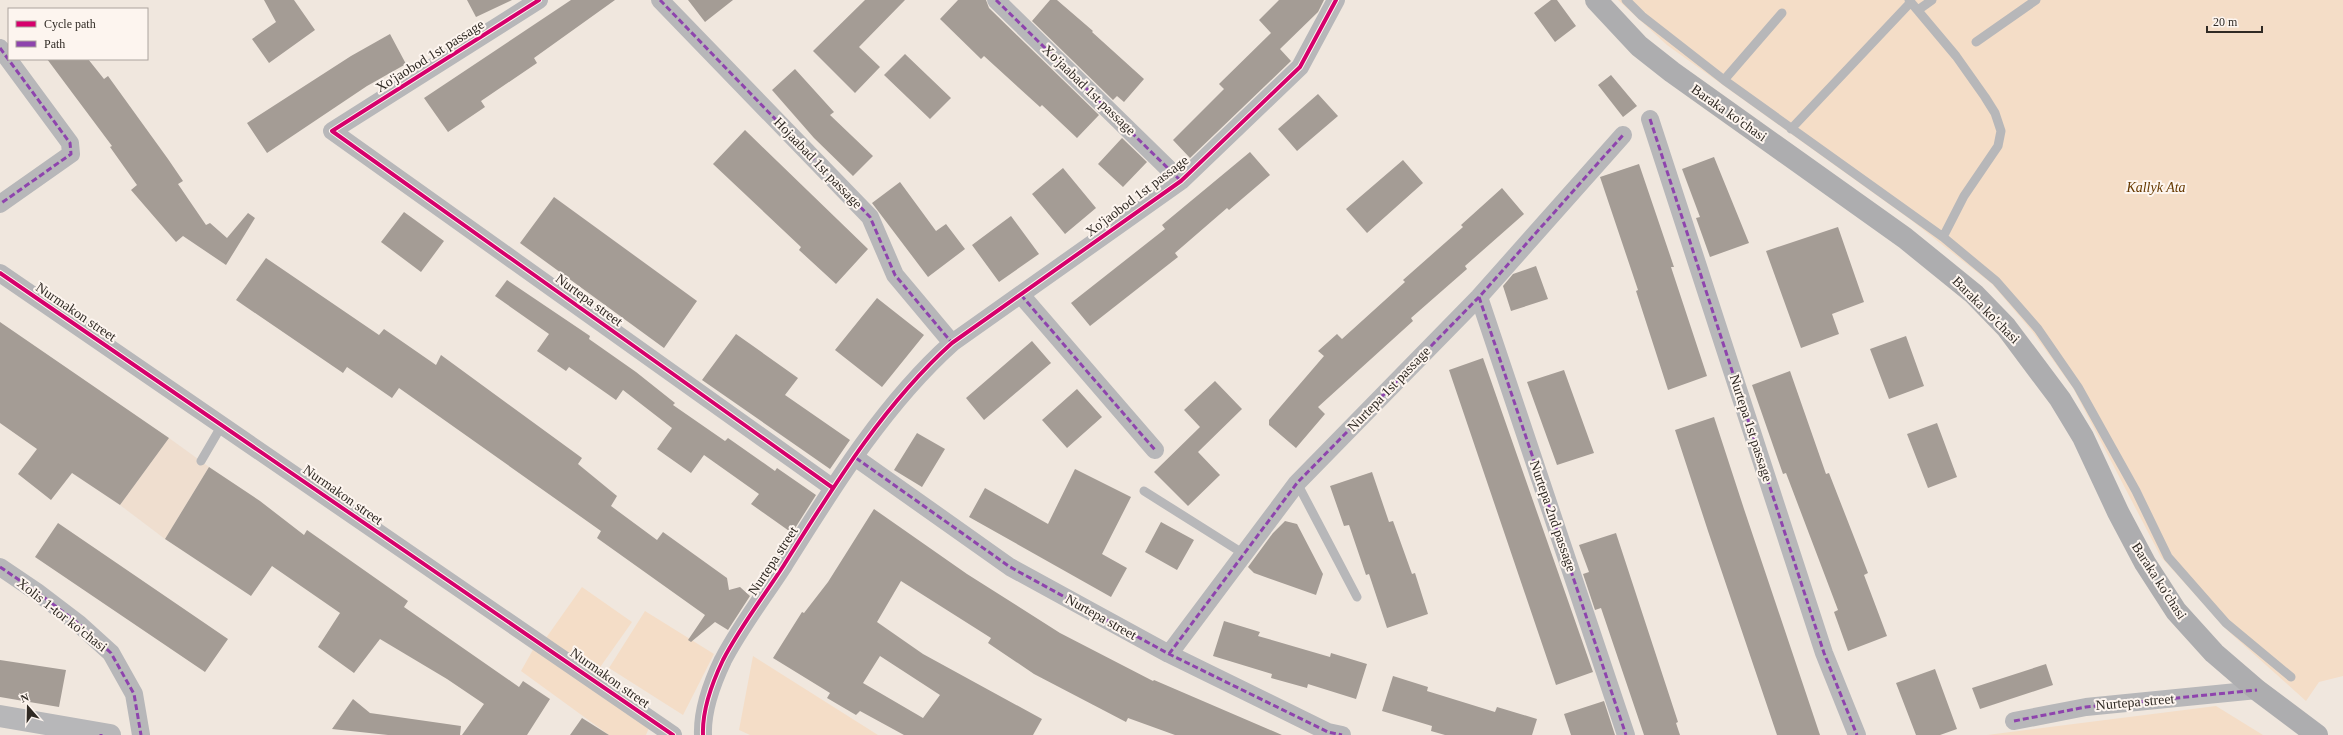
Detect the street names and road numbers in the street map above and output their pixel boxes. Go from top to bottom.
street label: Xo'jaobod 1st passage [373,17,487,95]
street label: Xo'jaаbаd 1st passage [1040,42,1138,138]
street label: Baraka ko'chasi [1688,81,1770,145]
street label: Hojaabad 1st passage [771,114,865,212]
street label: Xo'jaobod 1st passage [1083,153,1191,239]
street label: Nurtepa street [553,271,625,329]
street label: Baraka ko'chasi [1949,273,2023,347]
street label: Nurmakon street [33,280,119,344]
street label: Nurtepa 1st passage [1345,344,1433,434]
street label: Nurtepa 1st passage [1727,372,1775,484]
street label: Nurtepa 2nd passage [1527,458,1579,574]
street label: Nurmakon street [300,462,386,528]
street label: Nurtepa street [745,524,801,598]
street label: Baraka ko'chasi [2129,540,2189,622]
street label: Xolis 1-tor ko'chasi [14,575,110,655]
street label: Nurtepa street [1063,591,1139,643]
street label: Nurmakon street [567,645,653,711]
street label: Nurtepa street [2095,691,2175,713]

